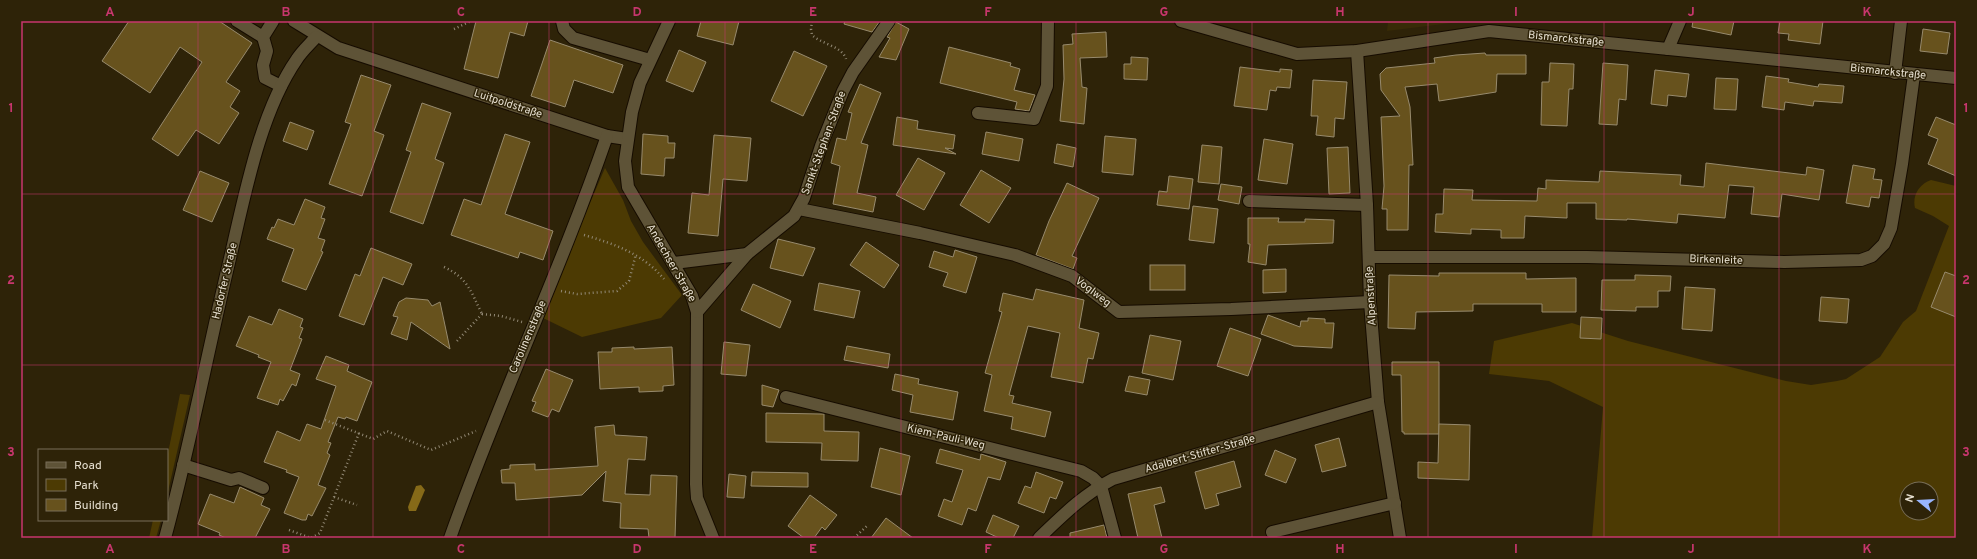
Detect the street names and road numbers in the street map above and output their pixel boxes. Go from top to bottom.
street label: Bismarckstraße [1527,28,1605,50]
street label: Bismarckstraße [1849,61,1927,83]
street label: Luitpoldstraße [472,86,544,122]
street label: Sankt-Stephan-Straße [799,89,849,197]
street label: Andechser Straße [643,221,699,305]
street label: Hadorfer Straße [209,241,241,321]
street label: Birkenleite [1689,252,1743,268]
street label: Alpenstraße [1362,266,1380,326]
street label: Voglweg [1072,274,1114,310]
street label: Carolinenstraße [506,298,550,376]
street label: Kiem-Pauli-Weg [906,421,986,453]
street label: Adalbert-Stifter-Straße [1143,431,1257,476]

